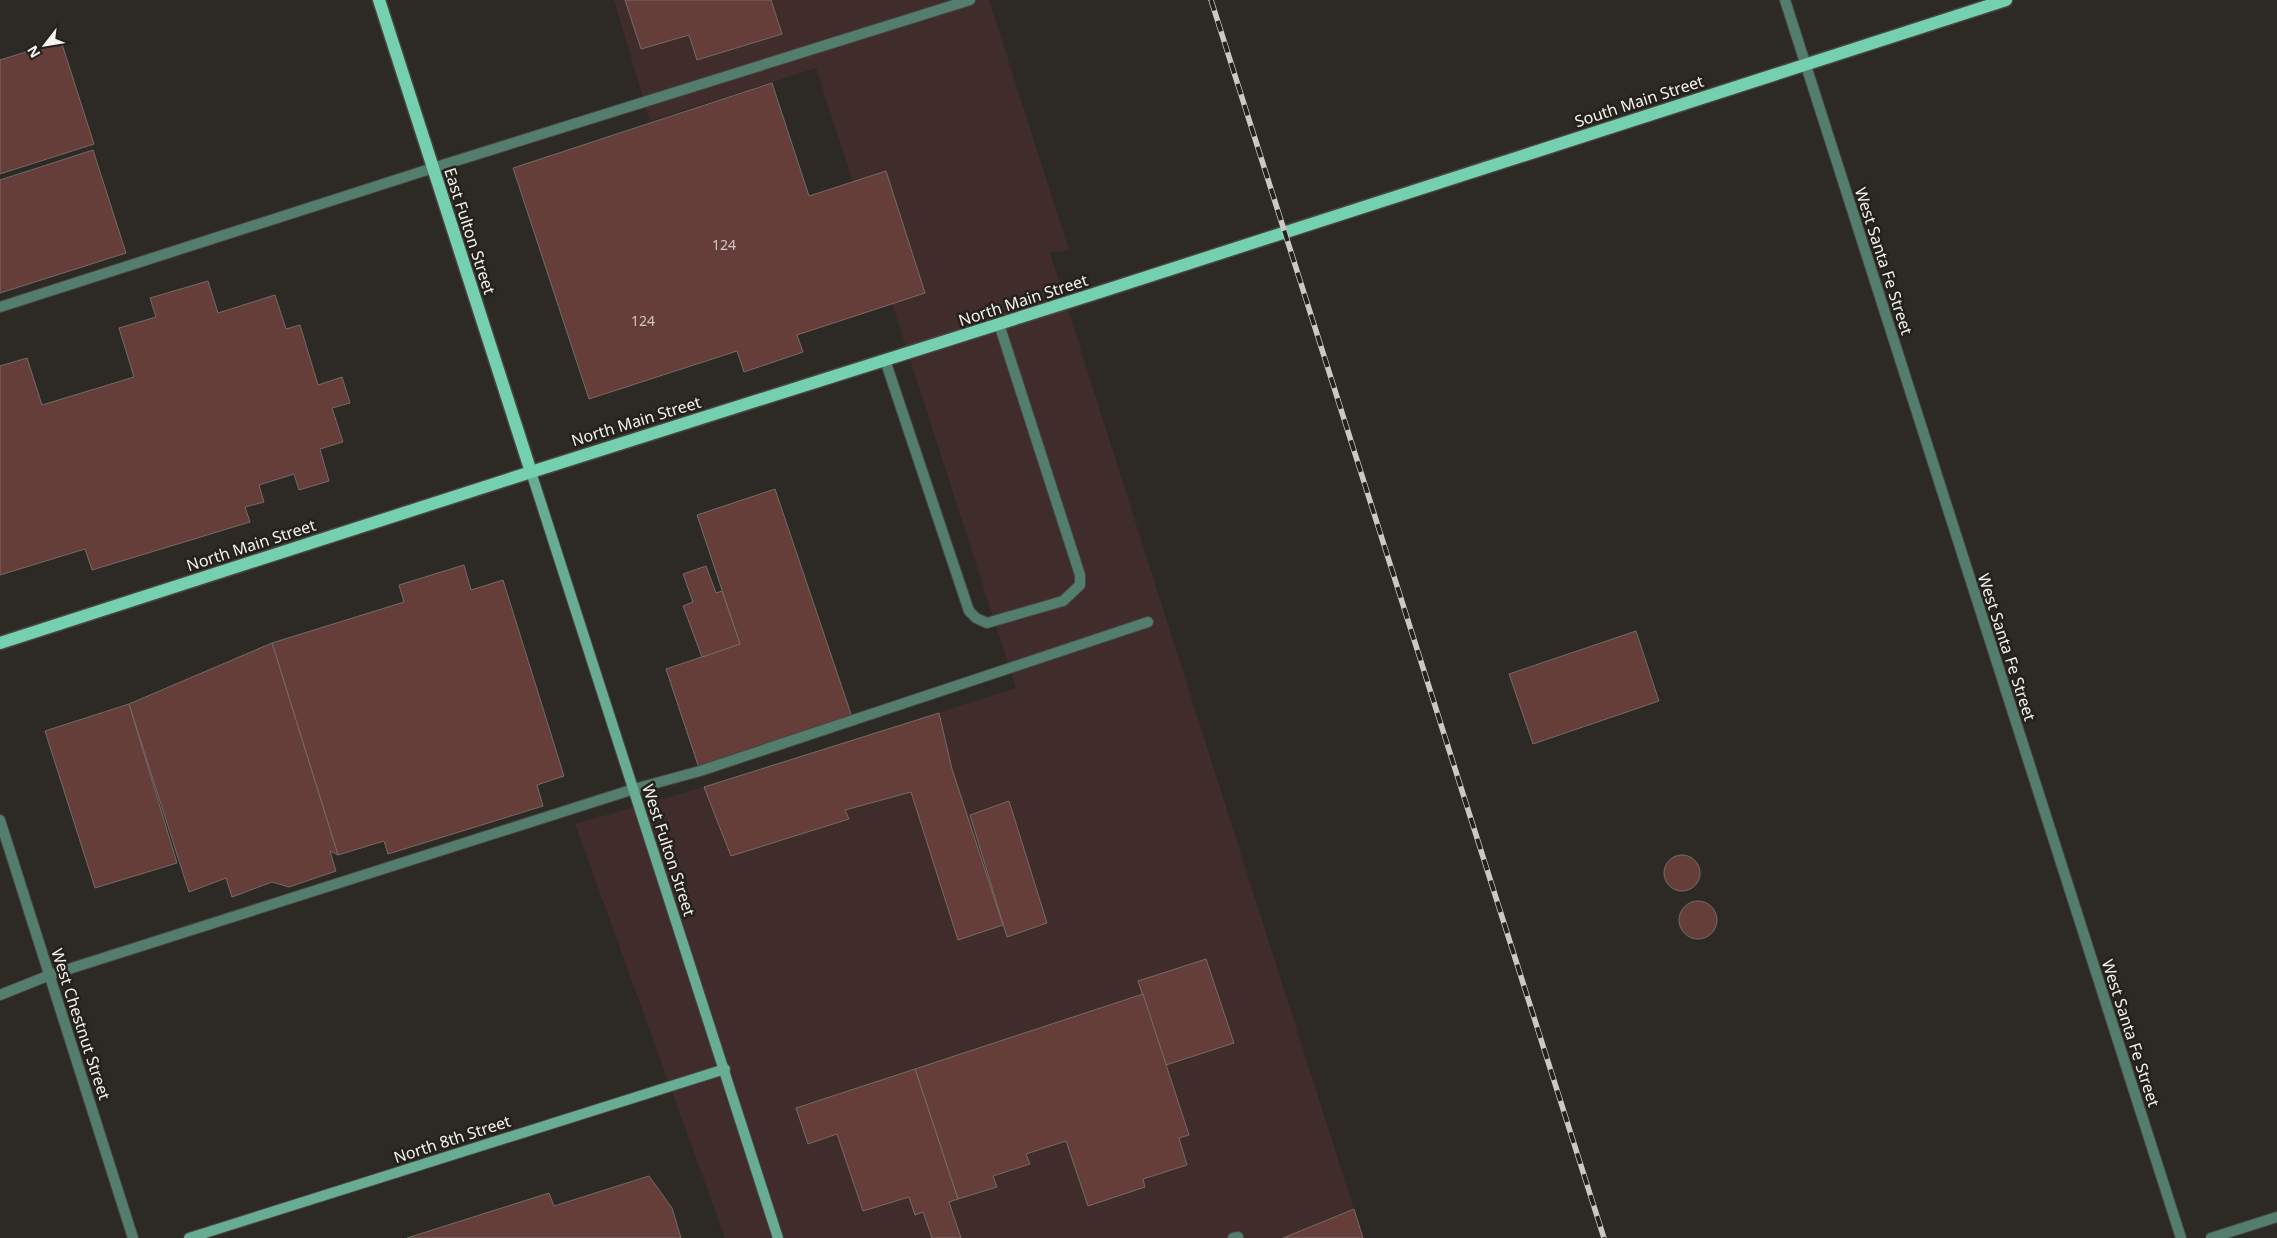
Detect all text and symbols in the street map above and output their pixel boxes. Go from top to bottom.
north arrow [20,20,70,70]
text: N [22,42,45,62]
street label: South Main Street [1572,70,1707,132]
street label: East Fulton Street [439,165,501,297]
street label: West Santa Fe Street [1850,184,1918,338]
house number: 124 [712,235,736,254]
street label: North Main Street [956,269,1091,331]
house number: 124 [631,311,655,330]
street label: North Main Street [568,391,704,451]
street label: North Main Street [184,514,319,576]
street label: West Santa Fe Street [1973,570,2041,724]
street label: West Fulton Street [637,781,701,919]
street label: West Chestnut Street [46,945,116,1103]
street label: West Santa Fe Street [2097,956,2165,1110]
street label: North 8th Street [391,1110,514,1168]

